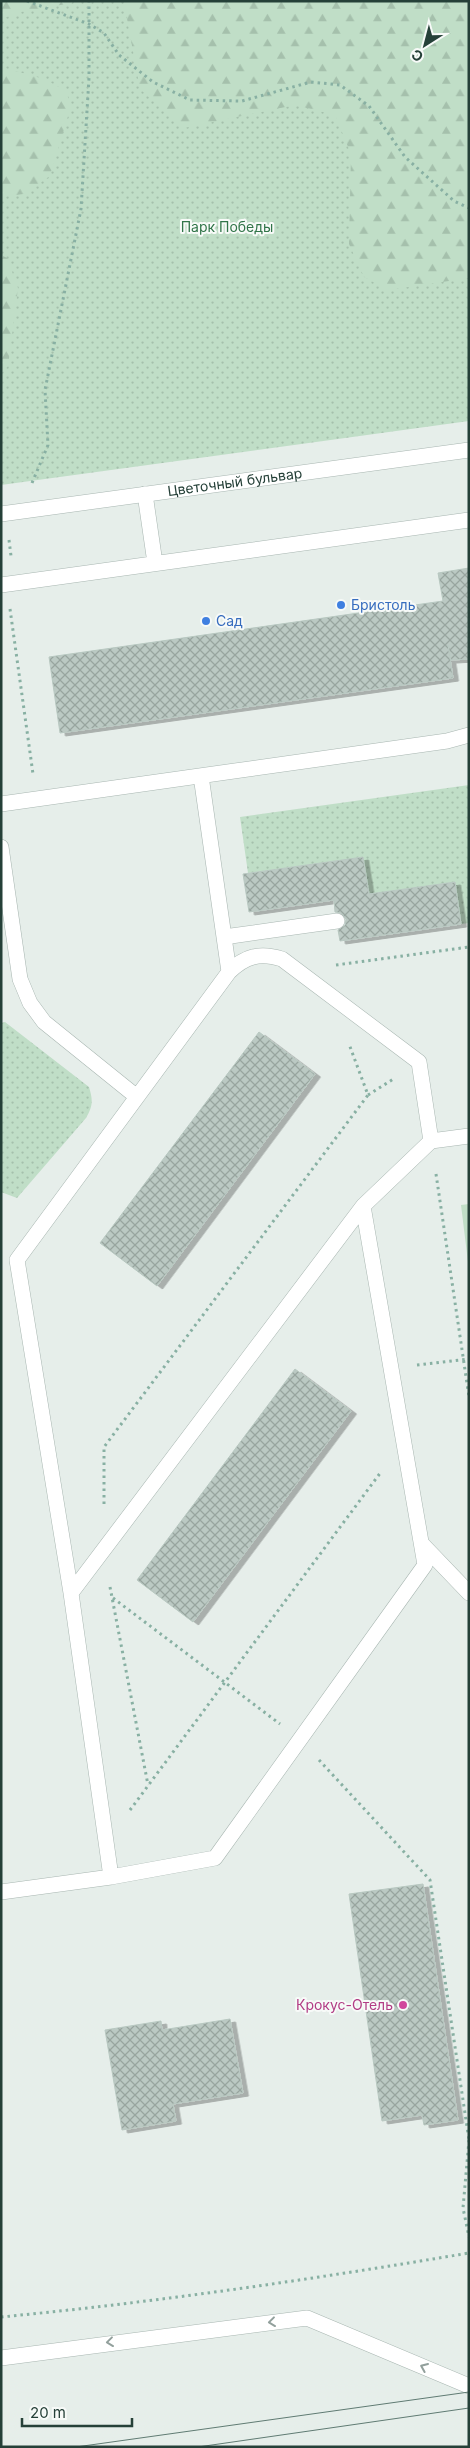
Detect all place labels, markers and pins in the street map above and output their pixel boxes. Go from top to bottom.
place label: Бристоль [351,596,416,613]
marker: Бристоль [335,599,347,611]
place label: Сад [216,612,243,629]
marker: Сад [200,615,212,627]
place label: Крокус-Отель [296,1996,393,2013]
marker: Крокус-Отель [397,1999,409,2011]

